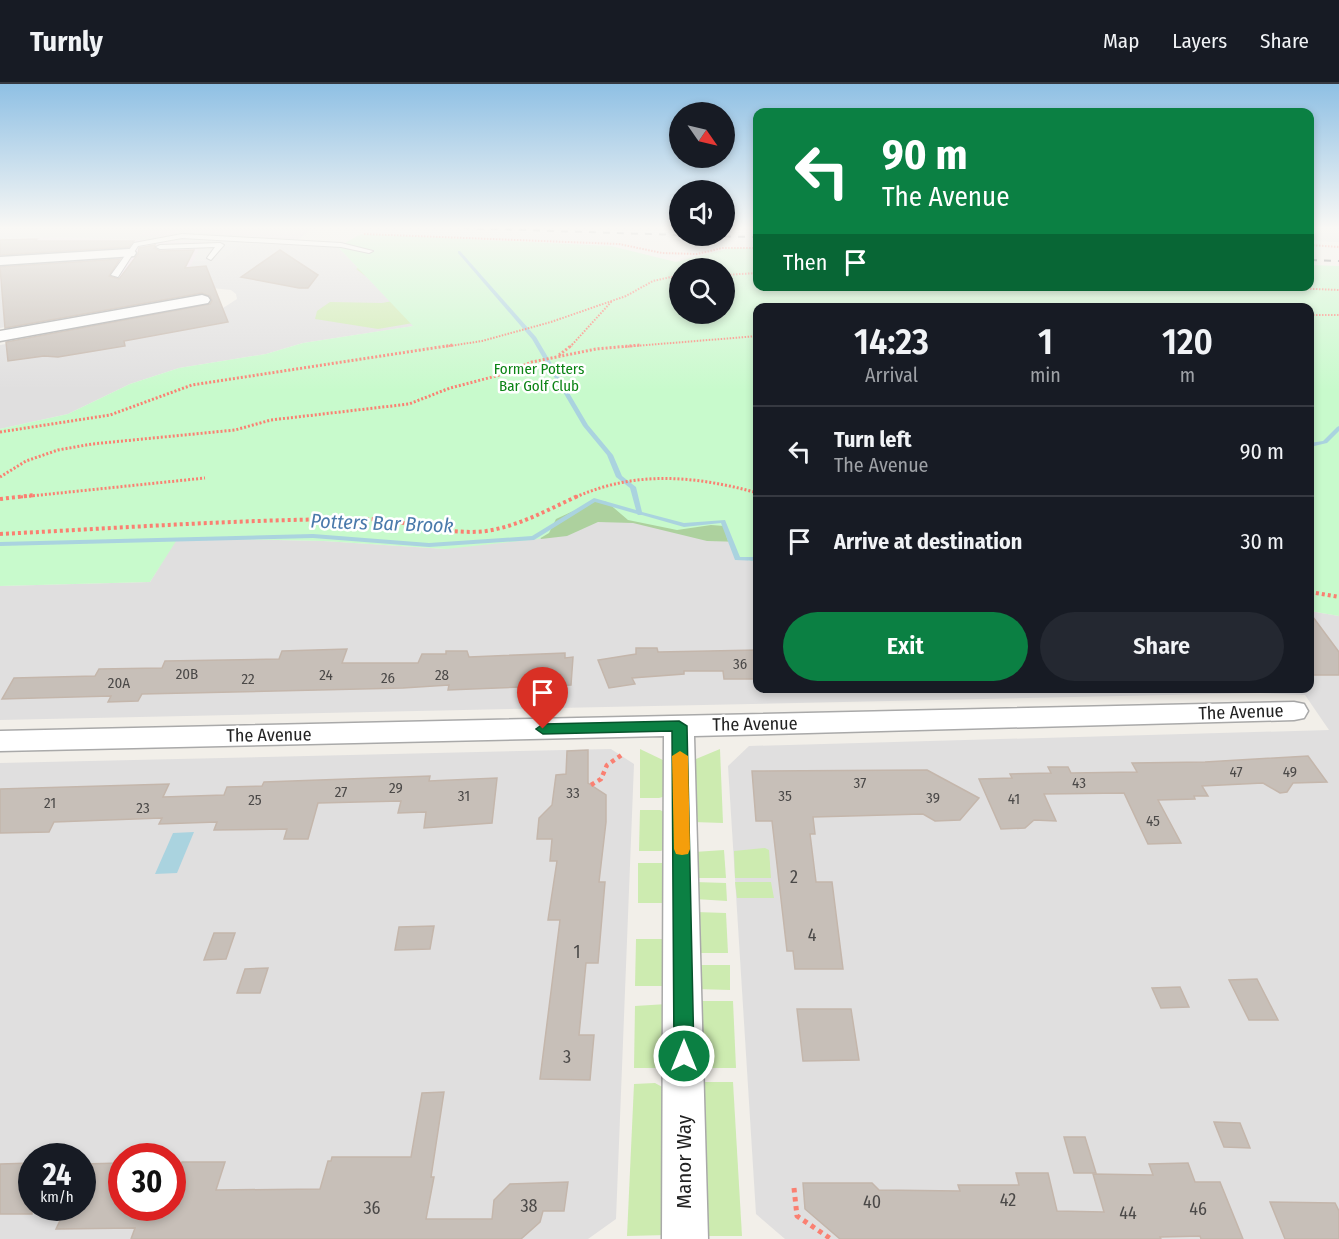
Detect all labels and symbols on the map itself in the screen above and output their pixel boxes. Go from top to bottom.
north arrow [669,102,735,168]
park label: Former Potters Bar Golf Club [494,360,584,395]
water label: Potters Bar Brook [310,509,454,537]
house number: 36 [733,655,747,673]
house number: 20B [176,665,198,683]
house number: 24 [319,666,333,684]
house number: 28 [435,666,449,684]
pin [517,667,568,729]
house number: 26 [381,669,395,687]
house number: 22 [241,670,255,688]
house number: 20A [108,674,130,692]
street label: The Avenue [1198,700,1284,724]
street label: The Avenue [712,712,798,736]
street label: The Avenue [226,723,312,747]
house number: 47 [1229,763,1243,781]
house number: 49 [1283,763,1297,781]
house number: 37 [854,774,866,792]
house number: 43 [1072,774,1086,792]
house number: 29 [389,779,403,797]
house number: 27 [335,783,347,801]
house number: 33 [566,784,580,802]
house number: 31 [458,787,470,805]
house number: 35 [778,787,792,805]
house number: 39 [926,789,940,807]
house number: 41 [1008,790,1020,808]
house number: 25 [248,791,262,809]
house number: 21 [44,794,56,812]
house number: 23 [136,799,150,817]
house number: 45 [1146,812,1160,830]
house number: 2 [790,866,798,888]
house number: 4 [808,924,817,946]
house number: 1 [573,941,581,963]
position arrow [652,1024,716,1088]
house number: 3 [563,1046,571,1068]
street label: Manor Way [671,1114,697,1209]
speed limit sign: 30 [108,1143,186,1221]
house number: 42 [1000,1189,1016,1211]
house number: 40 [863,1191,881,1213]
house number: 38 [520,1195,538,1217]
house number: 36 [363,1197,381,1219]
house number: 46 [1189,1198,1207,1220]
house number: 44 [1119,1202,1137,1224]

